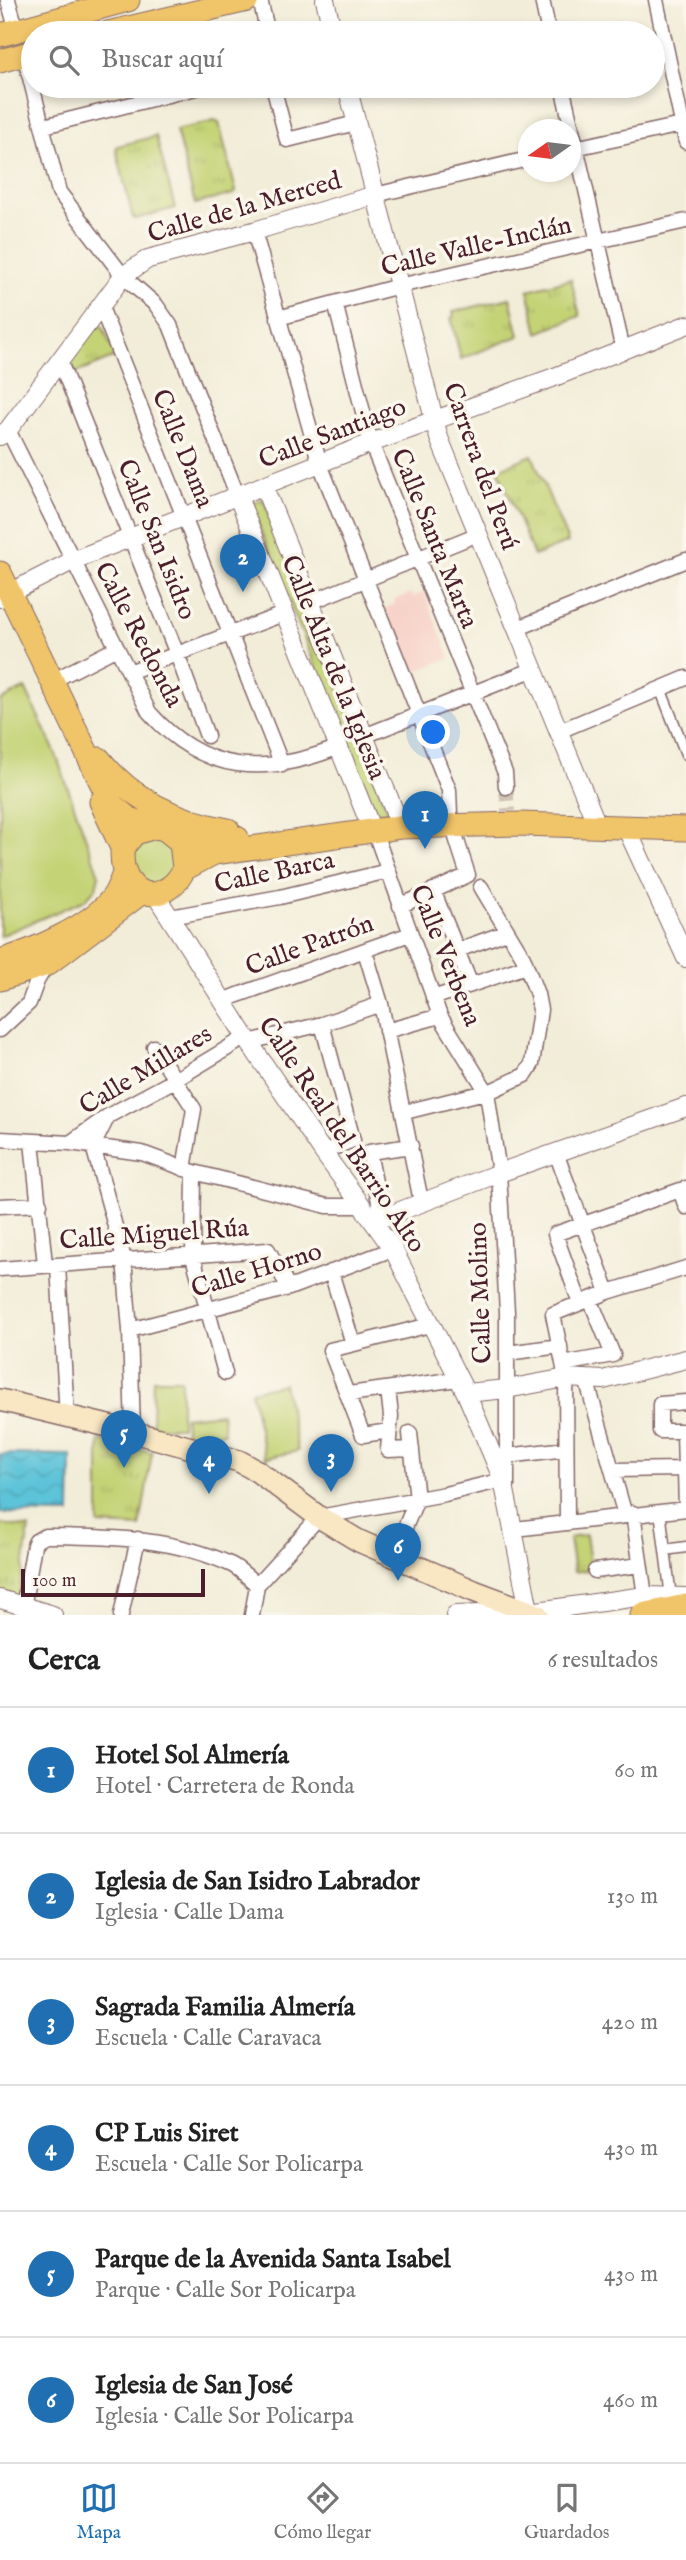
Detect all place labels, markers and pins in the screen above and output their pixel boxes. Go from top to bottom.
pin: 2 [220,534,266,592]
pin: 1 [402,791,448,849]
pin: 5 [101,1410,147,1468]
pin: 3 [308,1434,354,1492]
pin: 4 [186,1436,232,1494]
pin: 6 [375,1523,421,1581]

